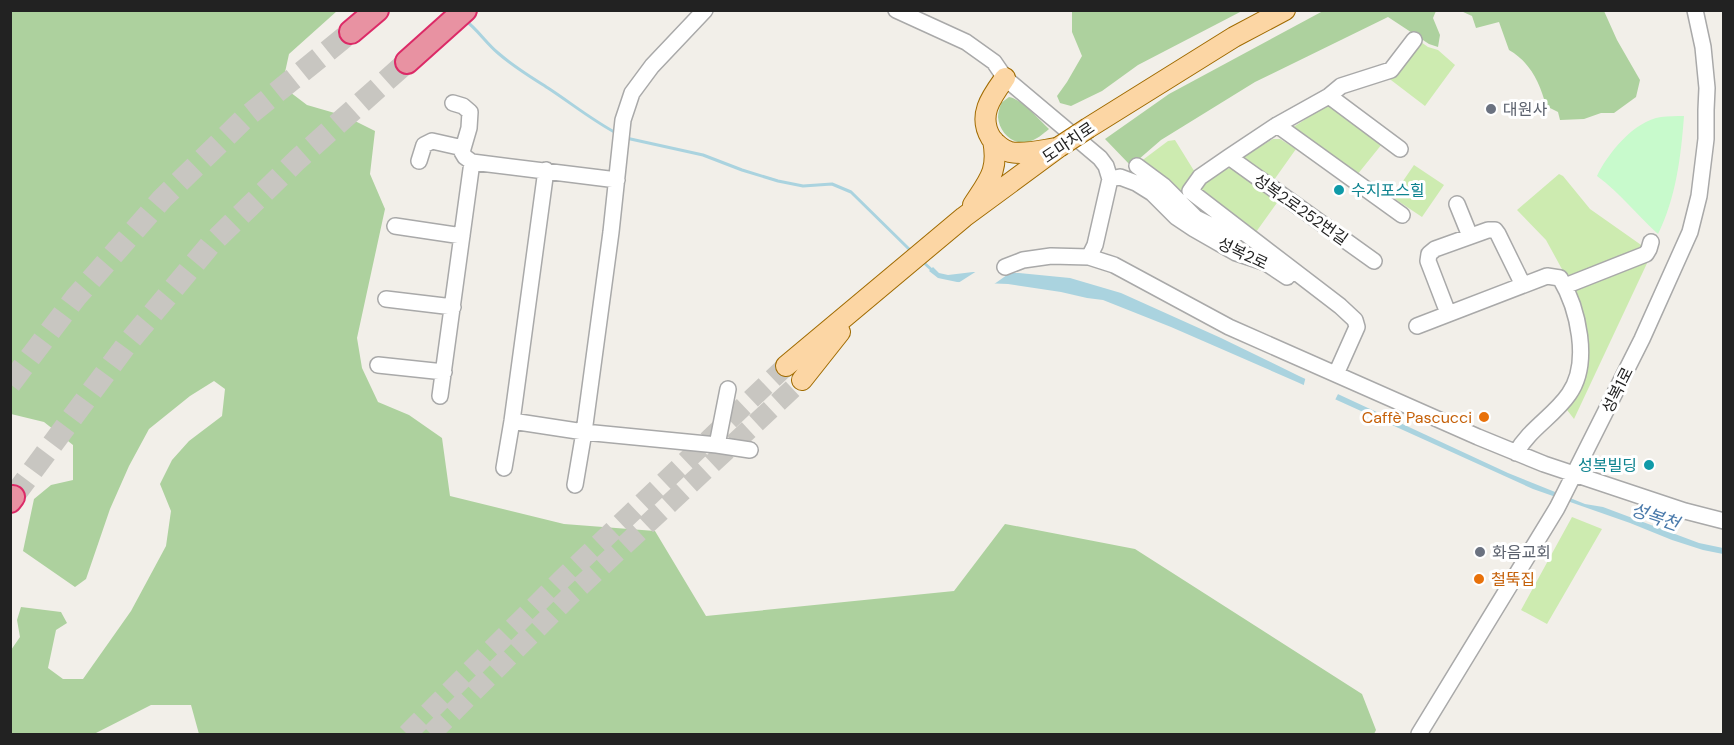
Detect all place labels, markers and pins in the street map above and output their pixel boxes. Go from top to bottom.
place label: 대원사 [1503,99,1547,120]
marker: 대원사 [1484,102,1498,116]
place label: 수지포스힐 [1351,180,1425,201]
marker: 수지포스힐 [1332,183,1346,197]
place label: Caffè Pascucci [1362,407,1472,428]
marker: Caffè Pascucci [1477,410,1491,424]
place label: 성복빌딩 [1578,455,1637,476]
marker: 성복빌딩 [1642,458,1656,472]
place label: 화음교회 [1492,542,1551,563]
marker: 화음교회 [1473,545,1487,559]
place label: 철뚝집 [1491,569,1535,590]
marker: 철뚝집 [1472,572,1486,586]

